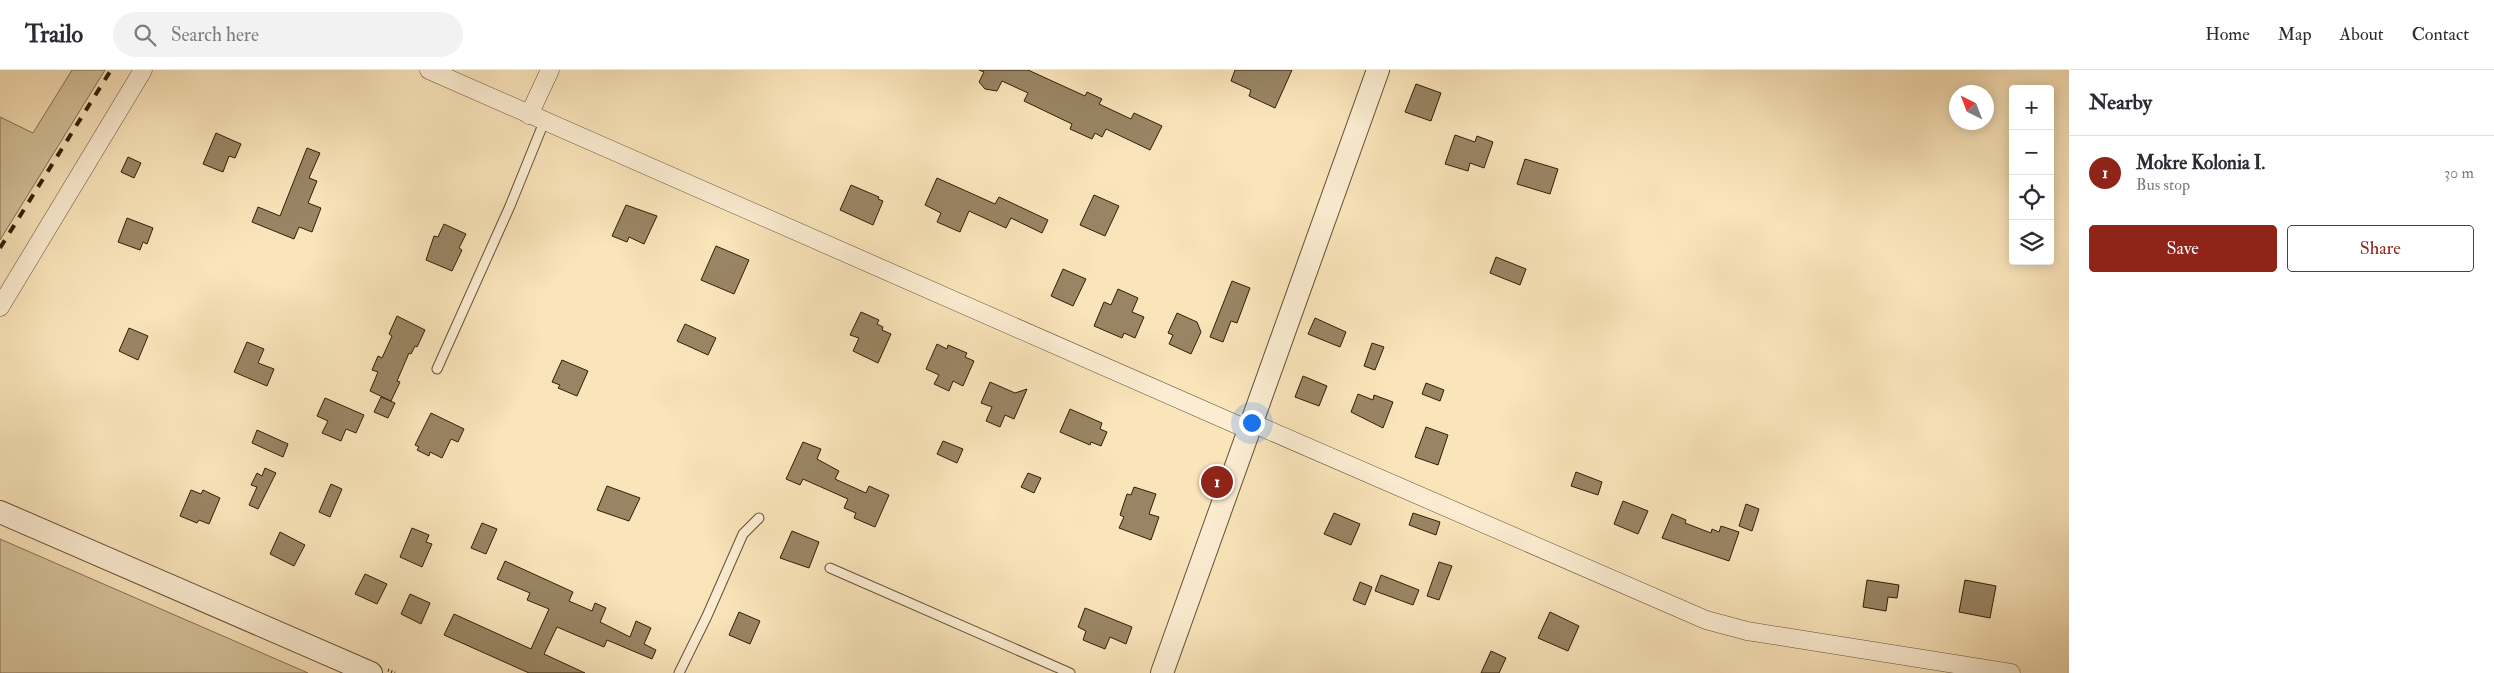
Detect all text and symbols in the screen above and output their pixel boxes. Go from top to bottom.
search box [113,12,463,57]
text: Trailo [25,19,83,50]
icon: search [131,21,159,49]
text: Search here [171,23,259,47]
text: Home [2205,23,2250,46]
text: Map [2278,23,2312,46]
text: About [2340,23,2384,46]
text: Contact [2412,23,2469,46]
north arrow [1949,85,1994,130]
map controls [2009,85,2054,265]
button: + [2009,85,2054,130]
text: Nearby [2089,89,2152,116]
button: − [2009,130,2054,175]
text: Mokre Kolonia I. [2136,151,2265,175]
text: 1 [2102,163,2108,183]
text: 30 m [2444,163,2474,183]
button: locate [2009,175,2054,220]
text: Bus stop [2136,175,2190,195]
button: layers [2009,220,2054,265]
button: Save [2089,225,2277,272]
button: Share [2287,225,2474,272]
your location [1239,410,1265,436]
pin: 1 [1201,463,1233,501]

